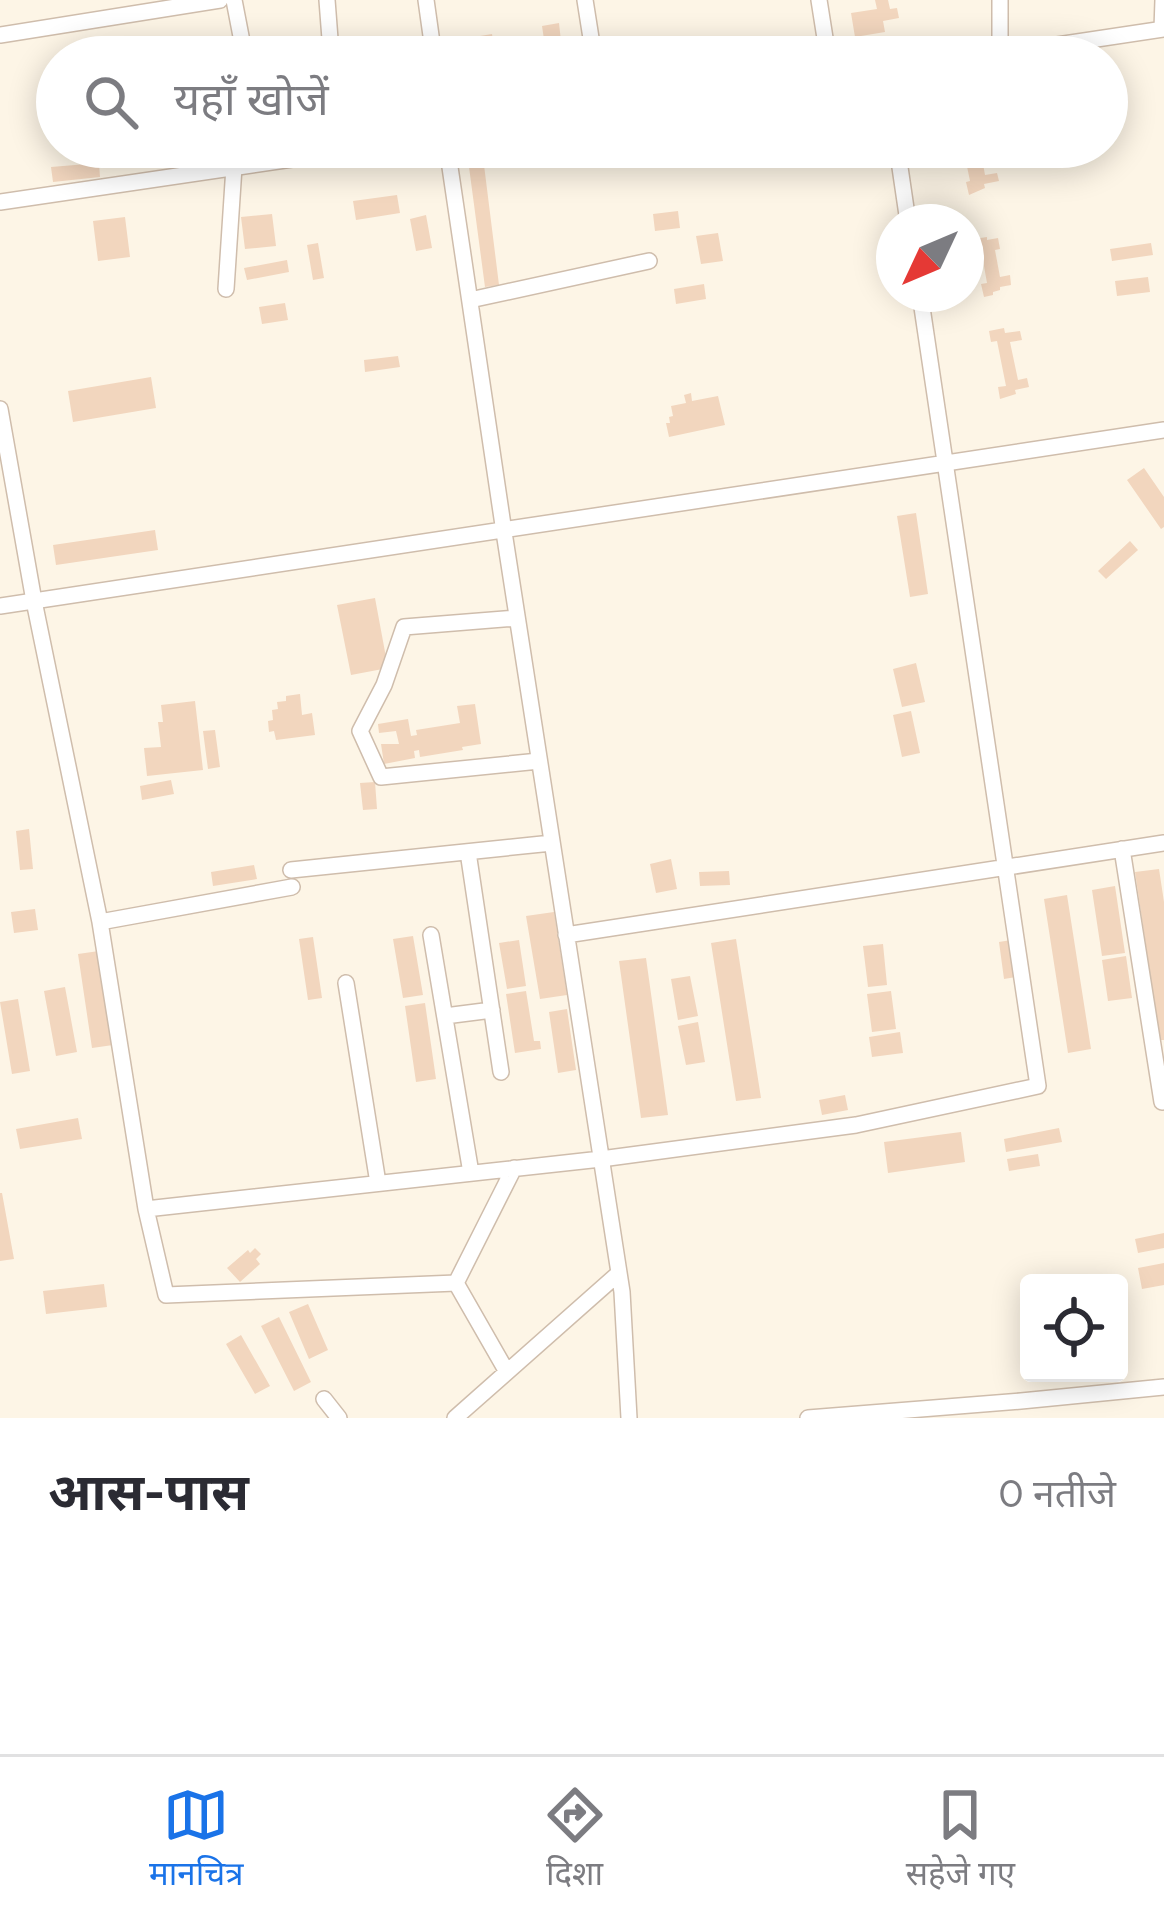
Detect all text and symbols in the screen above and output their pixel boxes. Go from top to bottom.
search box [36,36,1128,168]
icon: search [78,69,144,135]
text: यहाँ खोजें [174,72,329,126]
north arrow [876,204,984,312]
map controls [1020,1274,1128,1382]
button: locate [1020,1274,1128,1382]
text: आस-पास [48,1462,249,1523]
text: 0 नतीजे [998,1470,1116,1517]
tab: मानचित्र [149,1782,243,1898]
tab: दिशा [542,1782,608,1898]
tab: सहेजे गए [906,1782,1015,1898]

